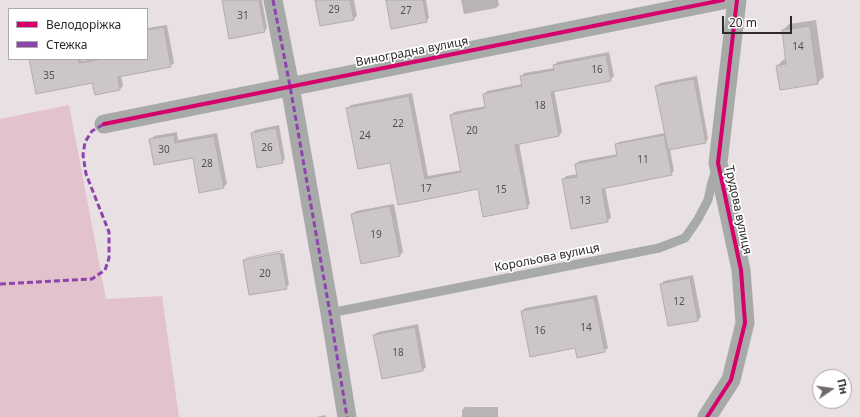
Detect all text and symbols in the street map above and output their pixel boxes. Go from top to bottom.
house number: 29 [328,4,340,16]
house number: 27 [400,5,412,17]
legend [8,8,148,60]
scale bar [724,8,794,34]
house number: 31 [237,10,249,22]
text: 20 m [729,14,757,31]
text: Велодоріжка [46,16,121,33]
street label: Виноградна вулиця [355,34,469,70]
text: Стежка [46,36,87,53]
house number: 14 [792,41,804,53]
house number: 16 [591,64,603,76]
house number: 35 [43,70,55,82]
house number: 18 [534,100,546,112]
house number: 22 [392,118,404,130]
house number: 20 [466,125,478,137]
house number: 24 [359,130,371,142]
house number: 26 [261,142,273,154]
house number: 30 [158,144,170,156]
house number: 11 [637,154,649,166]
house number: 28 [201,158,213,170]
street label: Трудова вулиця [722,164,754,256]
house number: 17 [420,183,432,195]
house number: 15 [495,184,507,196]
house number: 13 [579,195,591,207]
house number: 19 [370,229,382,241]
street label: Корольова вулиця [493,241,601,275]
house number: 20 [259,268,271,280]
house number: 12 [673,296,685,308]
house number: 14 [580,322,592,334]
house number: 16 [534,325,546,337]
house number: 18 [392,347,404,359]
north arrow [812,369,852,409]
text: Пн [834,377,852,396]

